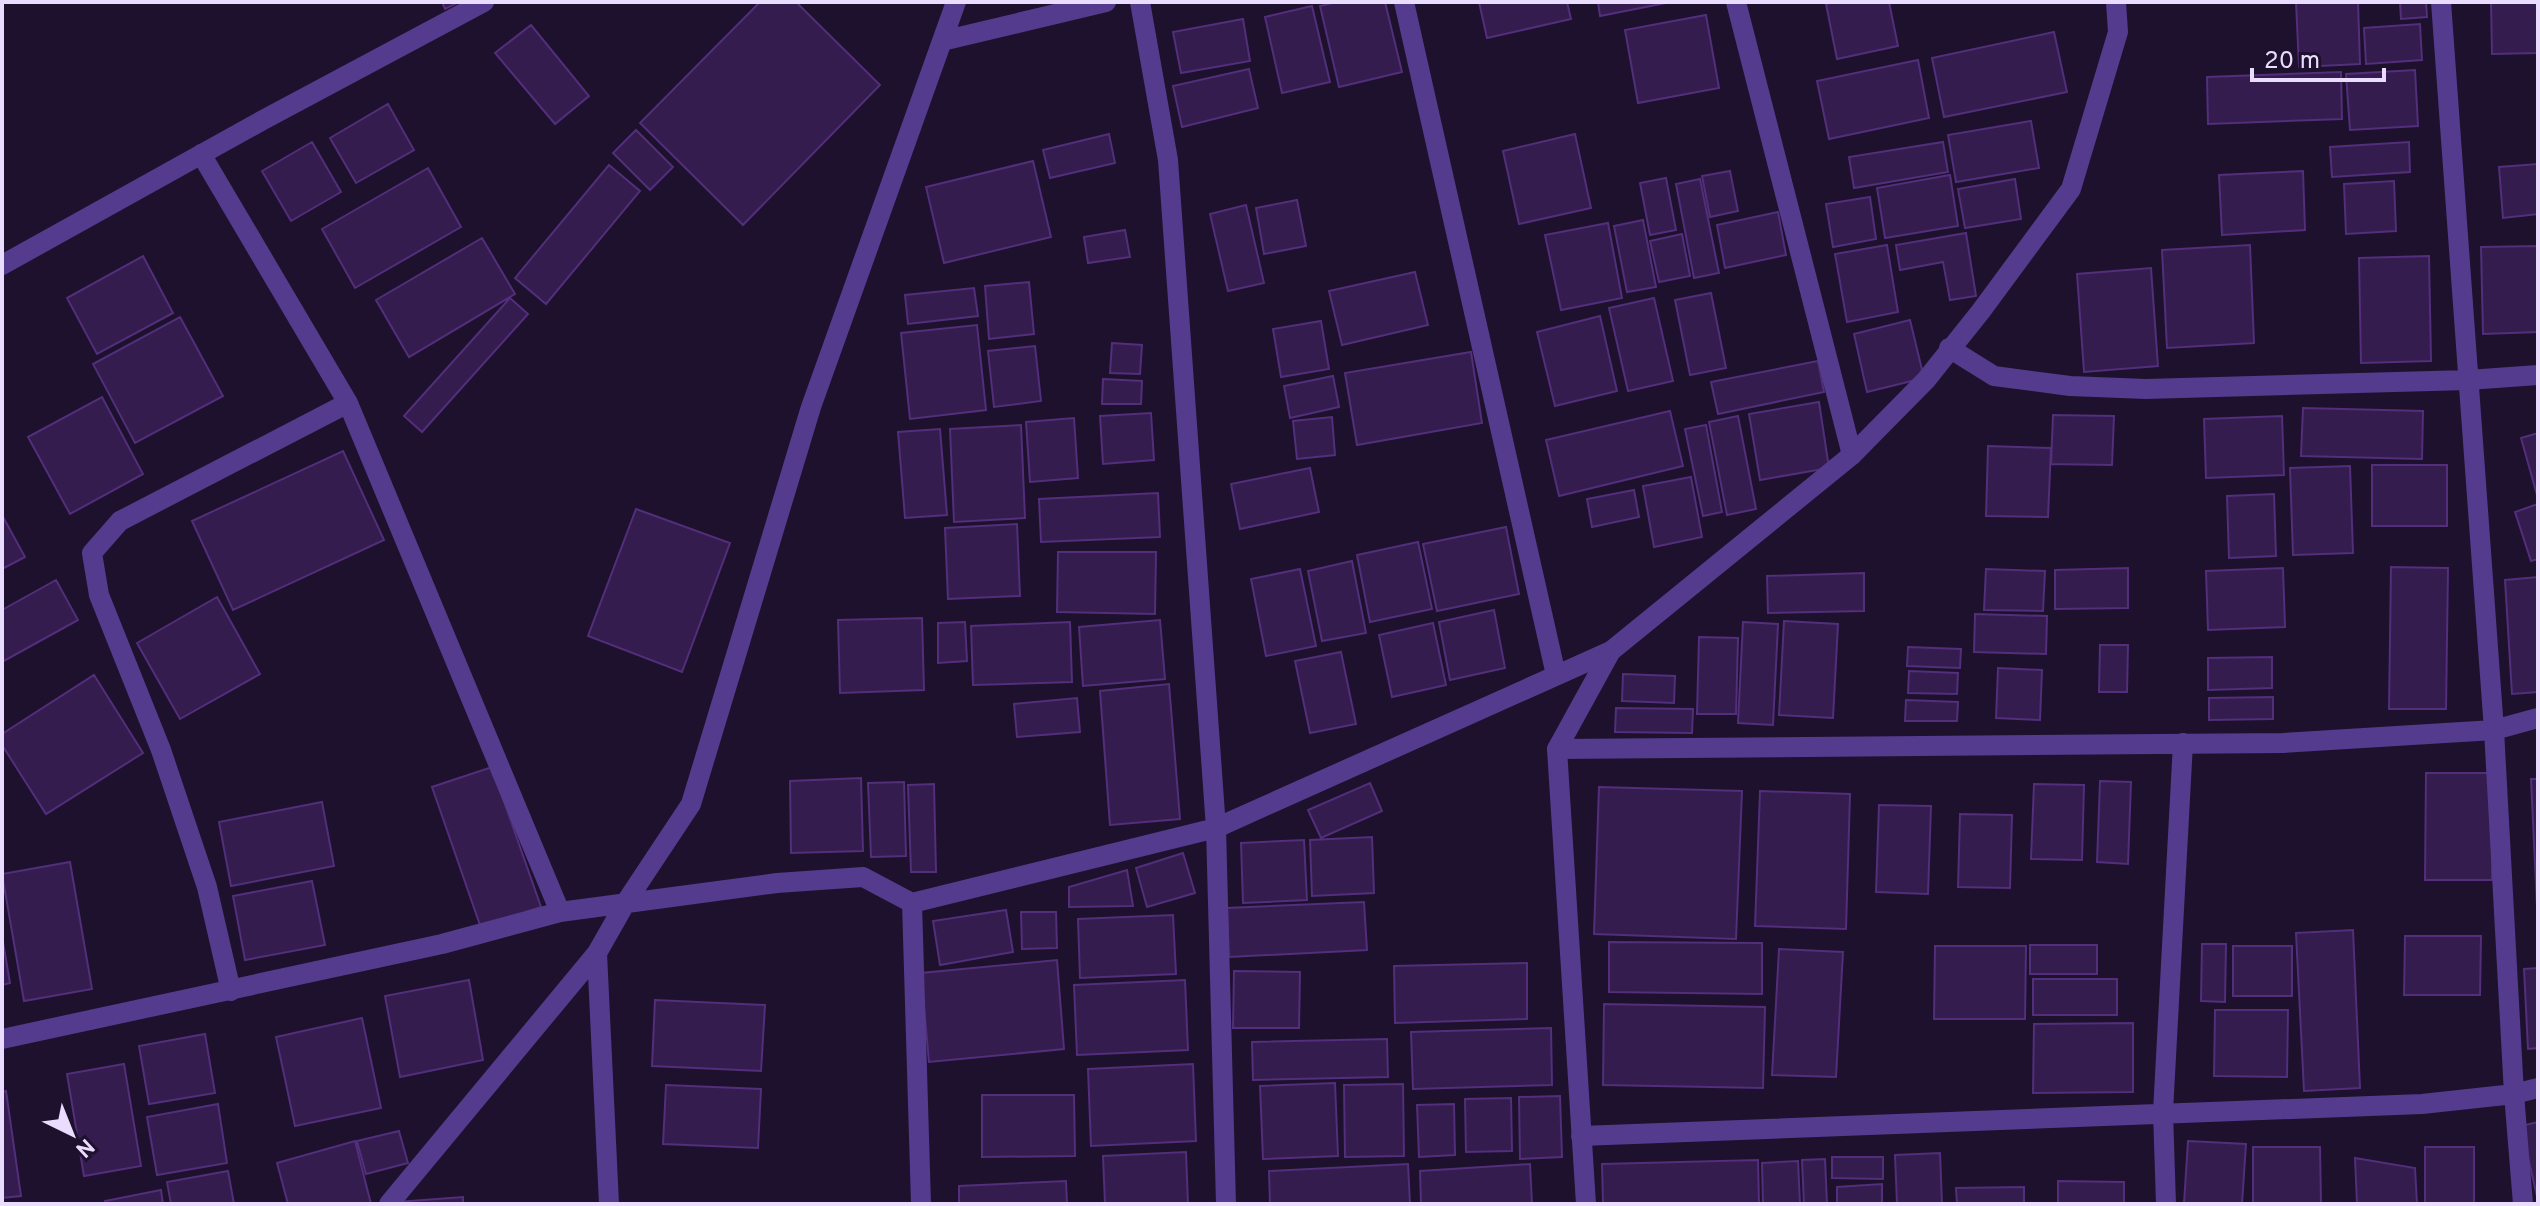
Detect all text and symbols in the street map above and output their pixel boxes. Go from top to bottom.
scale bar [2252,32,2384,82]
text: 20 m [2264,47,2320,77]
north arrow [32,1094,112,1174]
text: N [69,1132,99,1162]

